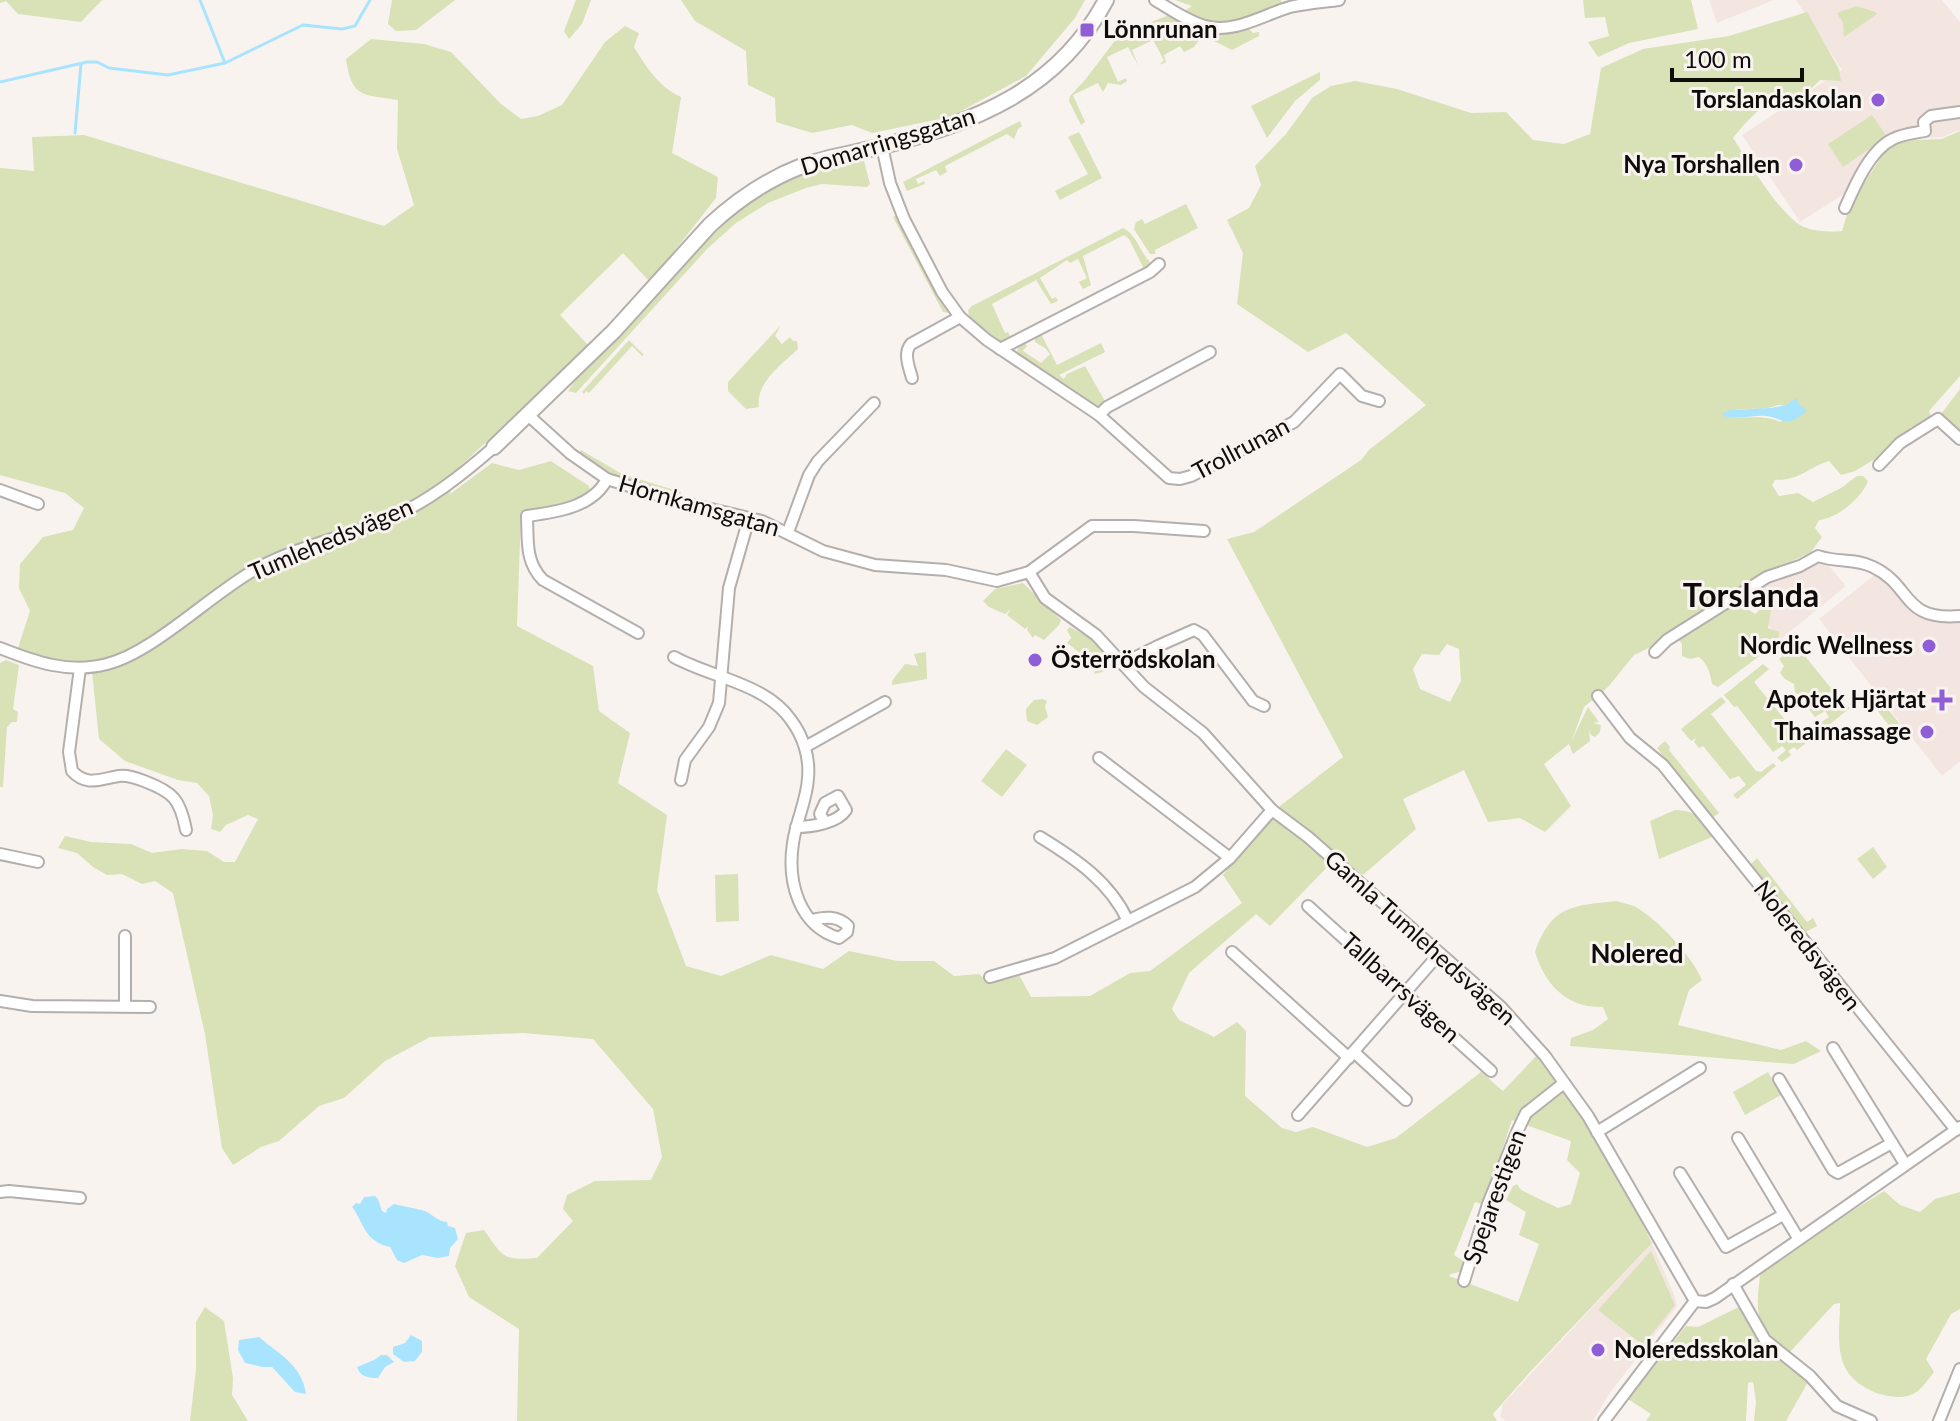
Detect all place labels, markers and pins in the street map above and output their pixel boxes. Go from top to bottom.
place label: Lönnrunan [1103,14,1217,43]
marker: Lönnrunan [1078,21,1096,39]
place label: Torslandaskolan [1692,84,1862,113]
marker: Torslandaskolan [1869,91,1887,109]
place label: Nya Torshallen [1623,149,1780,178]
marker: Nya Torshallen [1787,156,1805,174]
place label: Nordic Wellness [1740,630,1913,659]
marker: Nordic Wellness [1920,637,1938,655]
place label: Österrödskolan [1051,644,1216,673]
marker: Österrödskolan [1026,651,1044,669]
place label: Apotek Hjärtat [1765,684,1926,713]
marker: Apotek Hjärtat [1933,691,1951,709]
place label: Thaimassage [1774,716,1911,745]
marker: Thaimassage [1918,723,1936,741]
place label: Noleredsskolan [1614,1334,1779,1363]
marker: Noleredsskolan [1589,1341,1607,1359]

